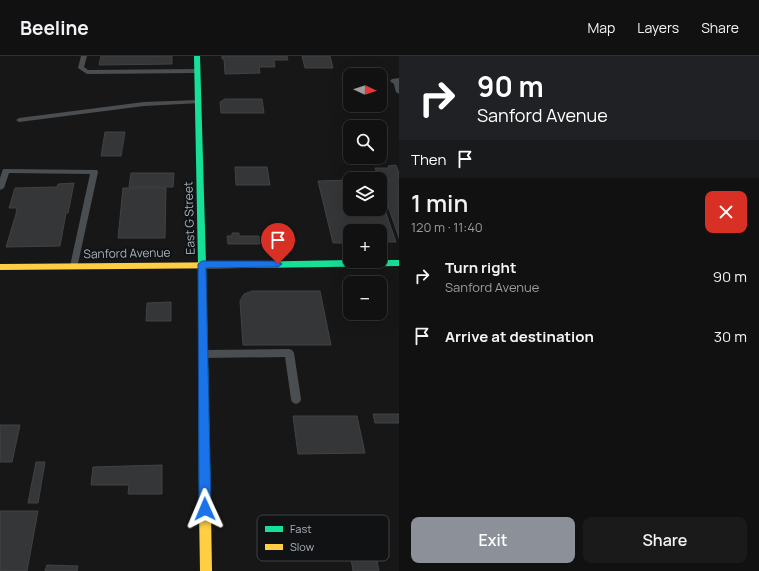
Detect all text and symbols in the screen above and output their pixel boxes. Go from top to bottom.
text: Beeline [20,15,89,41]
text: Map [587,18,615,37]
text: Layers [637,18,679,37]
text: Share [701,18,739,37]
text: 90 m [477,67,544,105]
north arrow [343,68,387,112]
map controls [343,68,387,320]
icon: right [411,72,463,124]
text: Sanford Avenue [477,103,608,127]
button: search [343,120,387,164]
icon: arrive [454,148,476,170]
text: Then [411,149,446,170]
button: layers [343,172,387,216]
street label: East G Street [179,181,199,255]
text: 1 min [411,186,468,219]
button: close [705,191,747,233]
text: 120 m · 11:40 [411,218,483,236]
pin [261,223,295,264]
button: + [343,224,387,268]
icon: arrive [267,229,289,251]
street label: Sanford Avenue [83,244,171,262]
text: Turn right [445,257,516,278]
icon: right [411,265,433,287]
text: 90 m [713,266,747,287]
button: − [343,276,387,320]
text: Sanford Avenue [445,278,539,296]
icon: arrive [411,325,433,347]
text: Arrive at destination [445,326,594,347]
text: 30 m [714,326,747,347]
position arrow [184,488,226,530]
legend [257,515,389,561]
button: Exit [411,517,575,563]
button: Share [583,517,747,563]
text: Fast [290,521,312,536]
text: Slow [290,539,315,554]

